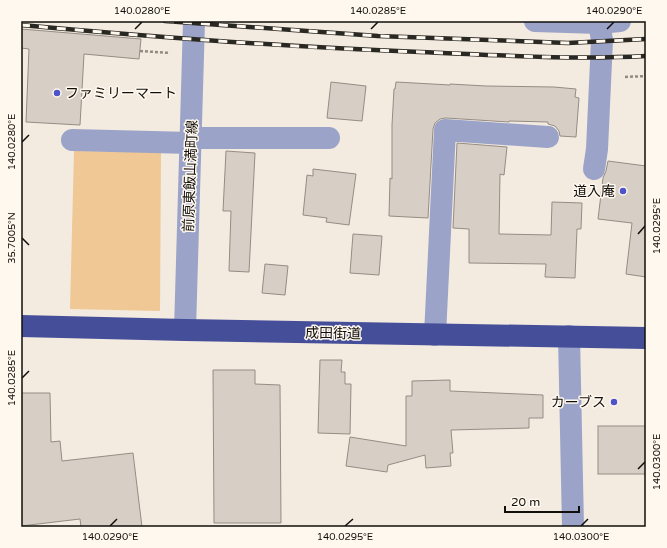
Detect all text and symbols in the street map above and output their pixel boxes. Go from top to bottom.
text: 140.0280°E [114,5,170,17]
text: 140.0285°E [350,5,406,17]
text: 140.0290°E [586,5,642,17]
place label: ファミリーマート [65,85,177,102]
marker: ファミリーマート [52,88,62,98]
text: 140.0280°E [6,114,18,170]
street label: 前原東飯山満町線 [180,120,201,232]
place label: 道入庵 [573,183,615,200]
marker: 道入庵 [618,186,628,196]
text: 140.0295°E [651,198,663,254]
text: 35.7005°N [6,212,18,264]
street label: 成田街道 [305,325,361,342]
text: 140.0285°E [6,350,18,406]
place label: カーブス [551,394,606,411]
marker: カーブス [609,397,619,407]
text: 140.0300°E [651,434,663,490]
scale bar [505,488,579,514]
text: 20 m [511,495,540,509]
text: 140.0290°E [82,531,138,543]
text: 140.0295°E [317,531,373,543]
text: 140.0300°E [553,531,609,543]

